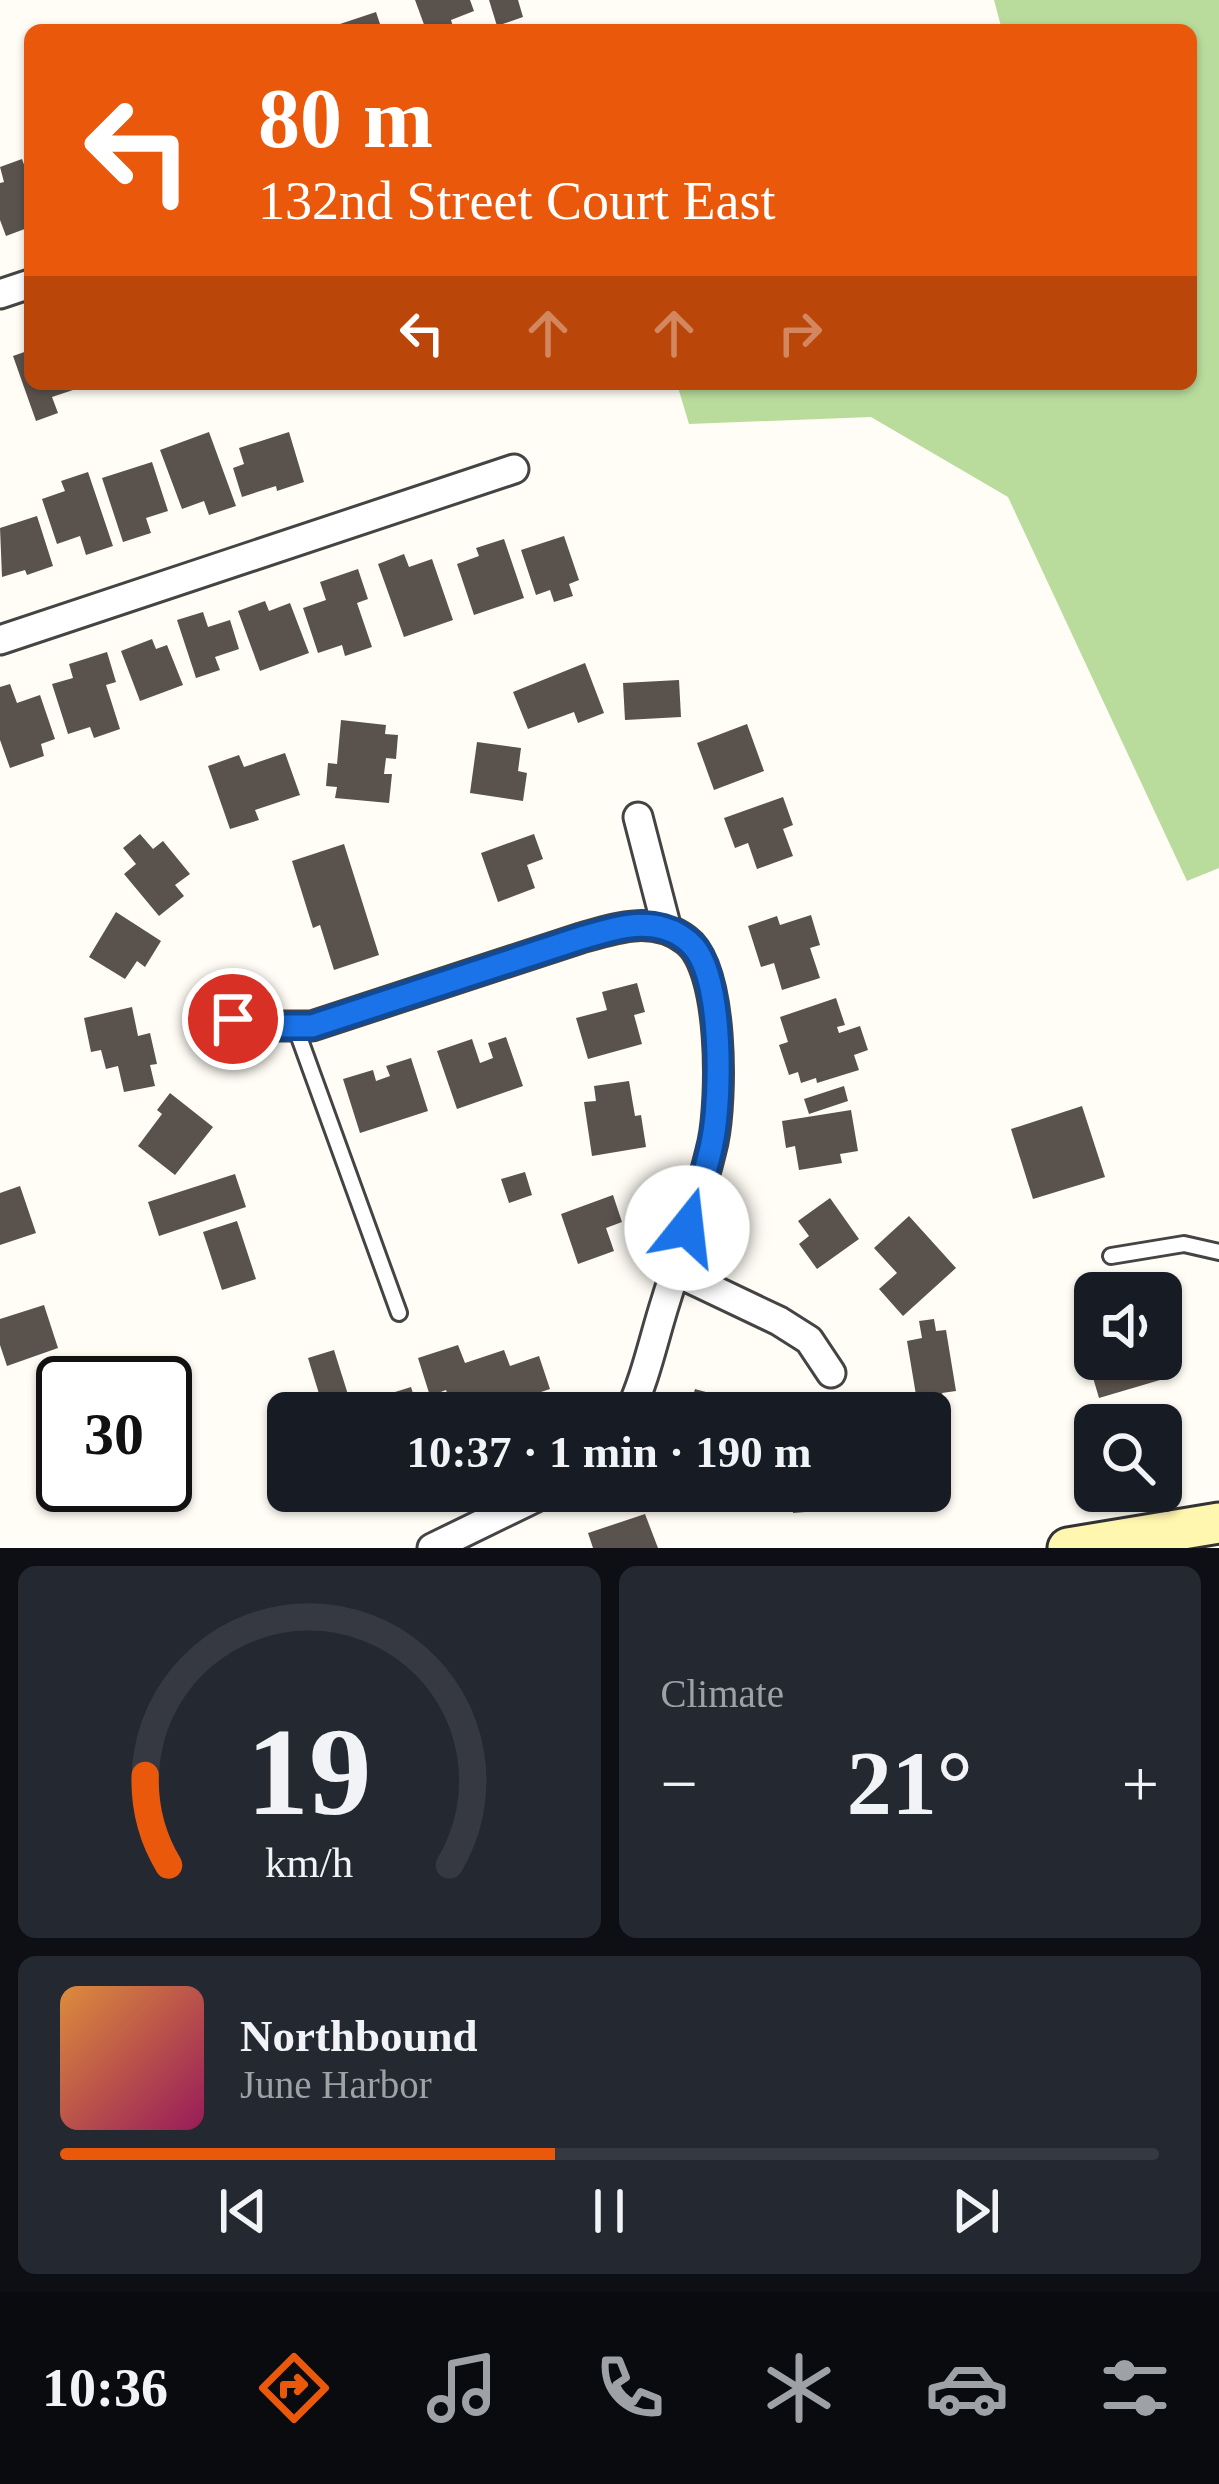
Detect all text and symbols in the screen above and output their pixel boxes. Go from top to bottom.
icon: left [60,72,216,228]
text: 80 m [258,72,433,165]
text: 132nd Street Court East [258,171,775,231]
icon: left [389,300,455,366]
icon: ahead [515,300,581,366]
icon: ahead [641,300,707,366]
icon: right [767,300,833,366]
pin [182,968,284,1070]
icon: arrive [200,986,266,1052]
position arrow [624,1165,750,1291]
map controls [1074,1272,1182,1512]
button: sound [1074,1272,1182,1380]
speed limit sign: 30 [36,1356,192,1512]
button: search [1074,1404,1182,1512]
text: 10:37 · 1 min · 190 m [407,1427,812,1477]
text: Climate [661,1672,784,1715]
text: 19 [247,1703,372,1841]
text: 21° [847,1734,973,1833]
text: − [661,1747,698,1820]
text: + [1122,1747,1159,1820]
text: km/h [265,1839,353,1886]
text: Northbound [240,2011,478,2061]
text: June Harbor [240,2063,432,2106]
icon: previous [210,2178,276,2244]
icon: pause [576,2178,642,2244]
icon: next [943,2178,1009,2244]
icon: directions [252,2346,336,2430]
icon: music [420,2346,504,2430]
icon: phone [588,2346,672,2430]
icon: climate [757,2346,841,2430]
icon: car [925,2346,1009,2430]
icon: filters [1093,2346,1177,2430]
text: 10:36 [42,2358,168,2418]

